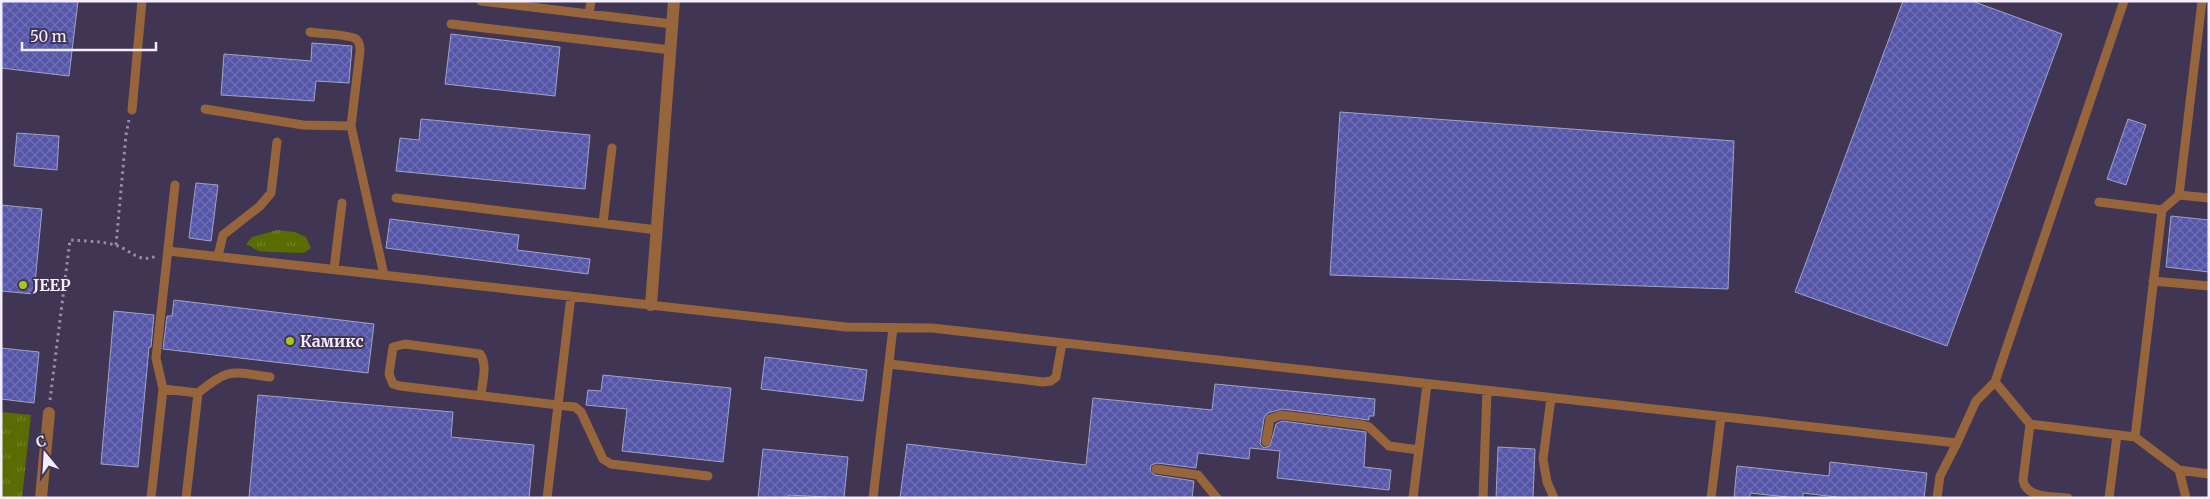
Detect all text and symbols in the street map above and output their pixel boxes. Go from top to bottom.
scale bar [22,20,156,52]
text: 50 m [30,27,67,46]
place label: JEEP [32,275,71,295]
marker: JEEP [17,279,29,291]
place label: Камикс [300,331,364,351]
marker: Камикс [284,335,296,347]
north arrow [20,429,70,479]
text: С [34,432,48,452]

